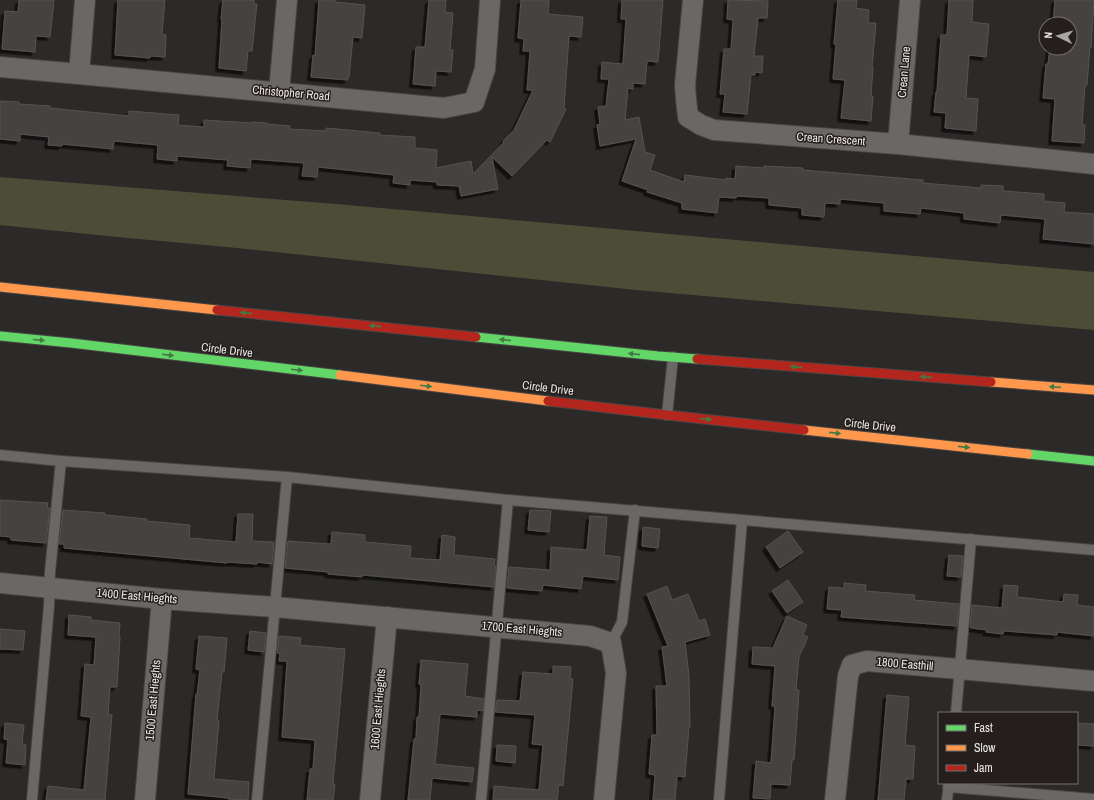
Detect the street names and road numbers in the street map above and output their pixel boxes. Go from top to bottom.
street label: Crean Lane [894,46,914,98]
street label: Christopher Road [252,82,330,104]
street label: Crean Crescent [796,129,866,149]
street label: Circle Drive [200,339,254,361]
street label: Circle Drive [521,377,575,399]
street label: Circle Drive [843,414,897,436]
street label: 1400 East Hieghts [96,585,178,608]
street label: 1700 East Hieghts [481,618,563,641]
street label: 1800 Easthill [876,654,934,674]
street label: 1500 East Hieghts [142,659,165,741]
street label: 1600 East Hieghts [367,668,390,750]

